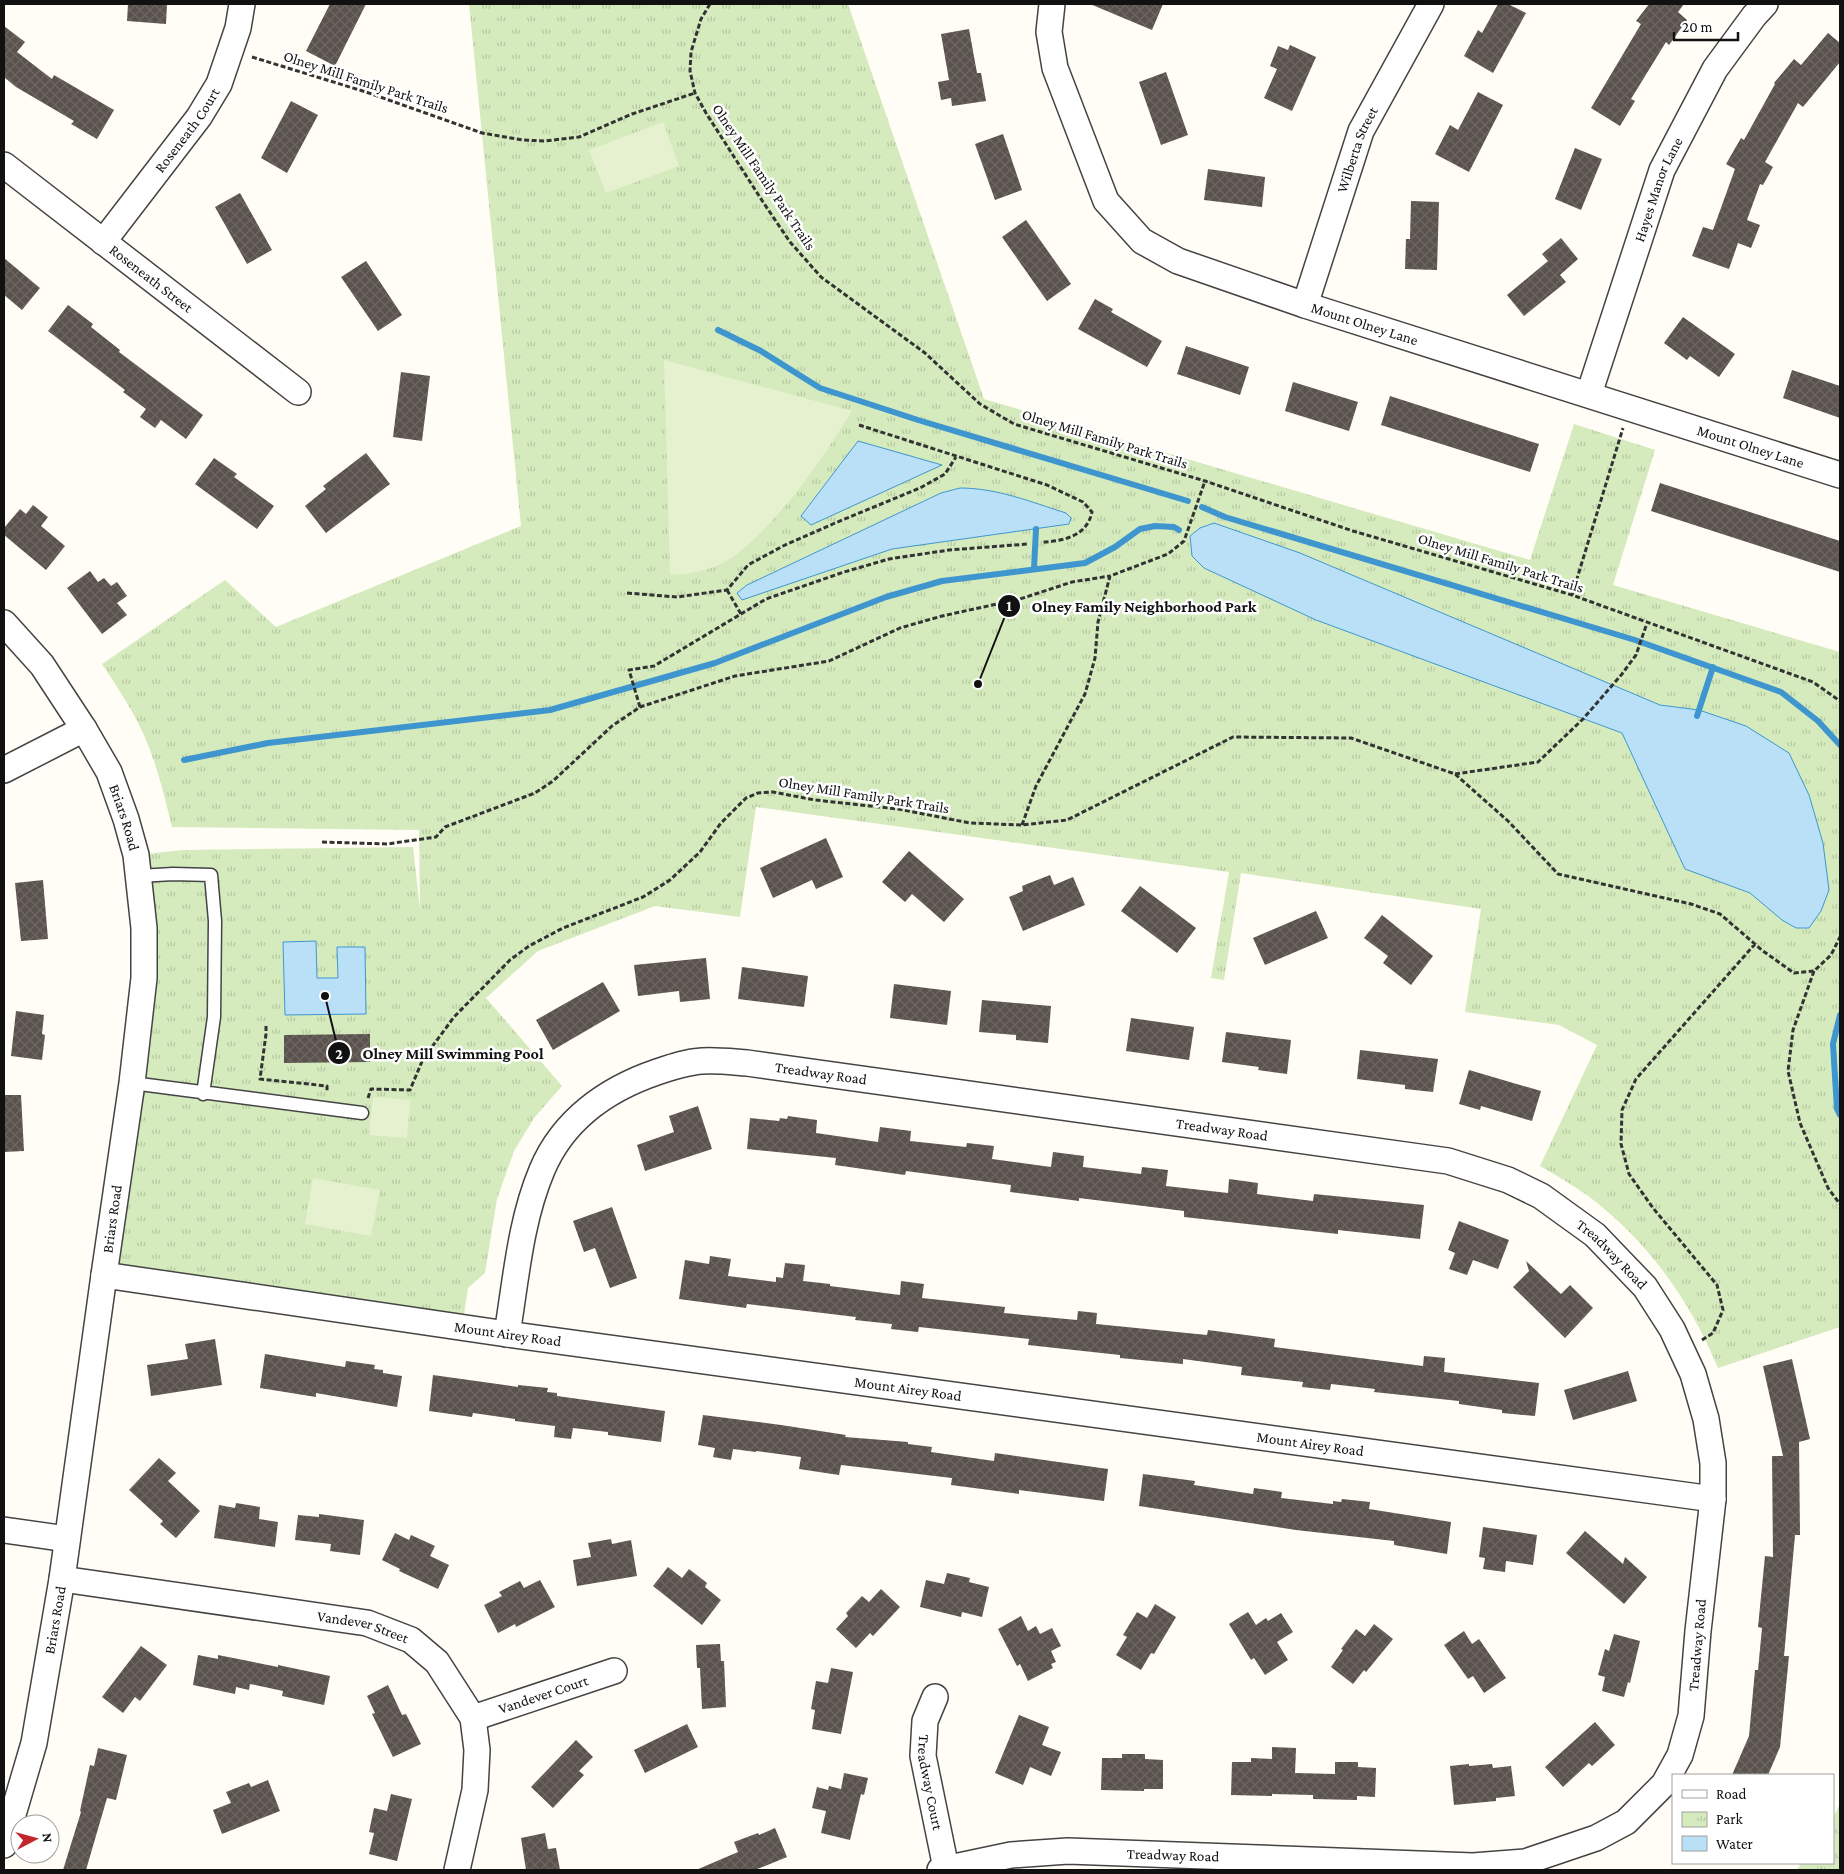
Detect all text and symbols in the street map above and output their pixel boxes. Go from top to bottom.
scale bar [1674,10,1738,42]
text: 20 m [1682,19,1713,35]
street label: Olney Mill Family Park Trails [281,48,451,117]
street label: Roseneath Court [151,84,223,176]
street label: Olney Mill Family Park Trails [708,101,819,254]
street label: Wilberta Street [1334,103,1381,195]
street label: Hayes Manor Lane [1631,134,1686,244]
street label: Roseneath Street [106,242,197,316]
street label: Mount Olney Lane [1309,299,1420,349]
street label: Olney Mill Family Park Trails [1020,406,1190,473]
street label: Mount Olney Lane [1695,422,1806,471]
street label: Olney Mill Family Park Trails [1416,530,1586,597]
callout: Olney Family Neighborhood Park [996,591,1266,622]
text: 1 [1006,598,1012,614]
text: Olney Family Neighborhood Park [1032,598,1257,615]
street label: Olney Mill Family Park Trails [777,774,951,817]
street label: Briars Road [106,782,142,853]
callout: Olney Mill Swimming Pool [327,1038,553,1069]
text: Olney Mill Swimming Pool [362,1045,544,1062]
text: 2 [335,1046,343,1062]
street label: Treadway Road [774,1059,868,1088]
street label: Treadway Road [1175,1115,1269,1144]
street label: Briars Road [99,1184,125,1254]
street label: Treadway Road [1573,1216,1651,1292]
street label: Mount Airey Road [453,1318,562,1349]
street label: Mount Airey Road [853,1374,963,1404]
street label: Mount Airey Road [1256,1429,1365,1459]
street label: Briars Road [41,1585,69,1655]
street label: Treadway Road [1685,1598,1710,1692]
street label: Vandever Street [316,1608,412,1647]
street label: Vandever Court [496,1672,591,1717]
street label: Treadway Court [915,1734,946,1832]
legend [1672,1774,1834,1864]
text: Road [1716,1786,1747,1802]
text: Park [1716,1811,1743,1827]
north arrow [10,1814,60,1864]
text: N [39,1832,56,1844]
text: Water [1716,1836,1753,1852]
street label: Treadway Road [1126,1845,1220,1866]

